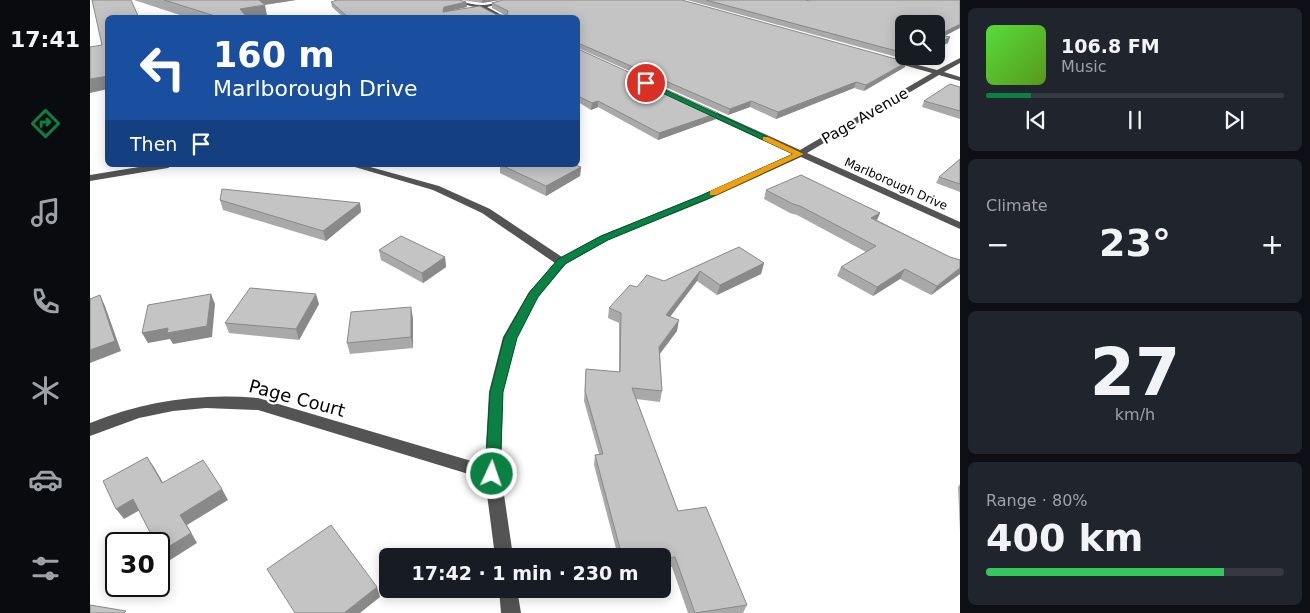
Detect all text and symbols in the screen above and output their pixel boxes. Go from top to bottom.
map controls [895,15,945,65]
button: search [895,15,945,65]
text: 17:41 [10,27,80,52]
icon: left [130,35,195,100]
text: 160 m [213,35,335,75]
text: 106.8 FM [1061,35,1160,57]
text: Music [1061,57,1107,76]
pin [625,62,667,104]
icon: arrive [632,69,660,97]
text: Marlborough Drive [213,76,418,101]
street label: Page Avenue [819,84,911,148]
icon: directions [28,106,63,141]
icon: previous [1022,106,1050,134]
icon: pause [1121,106,1149,134]
icon: next [1220,106,1248,134]
icon: arrive [187,130,215,158]
text: Then [130,133,177,155]
street label: Marlborough Drive [842,155,950,213]
icon: music [28,195,63,230]
text: Climate [986,196,1048,215]
text: 23° [1099,221,1171,265]
text: − [986,228,1009,261]
text: + [1261,228,1284,261]
icon: phone [28,284,63,319]
text: 27 [1090,335,1180,410]
icon: climate [28,373,63,408]
street label: Page Court [247,375,347,421]
text: km/h [1115,405,1155,424]
position arrow [465,447,517,499]
icon: car [28,462,63,497]
text: Range · 80% [986,491,1088,510]
text: 400 km [986,516,1143,560]
speed limit sign: 30 [105,532,170,597]
icon: filters [28,551,63,586]
text: 17:42 · 1 min · 230 m [411,562,639,584]

